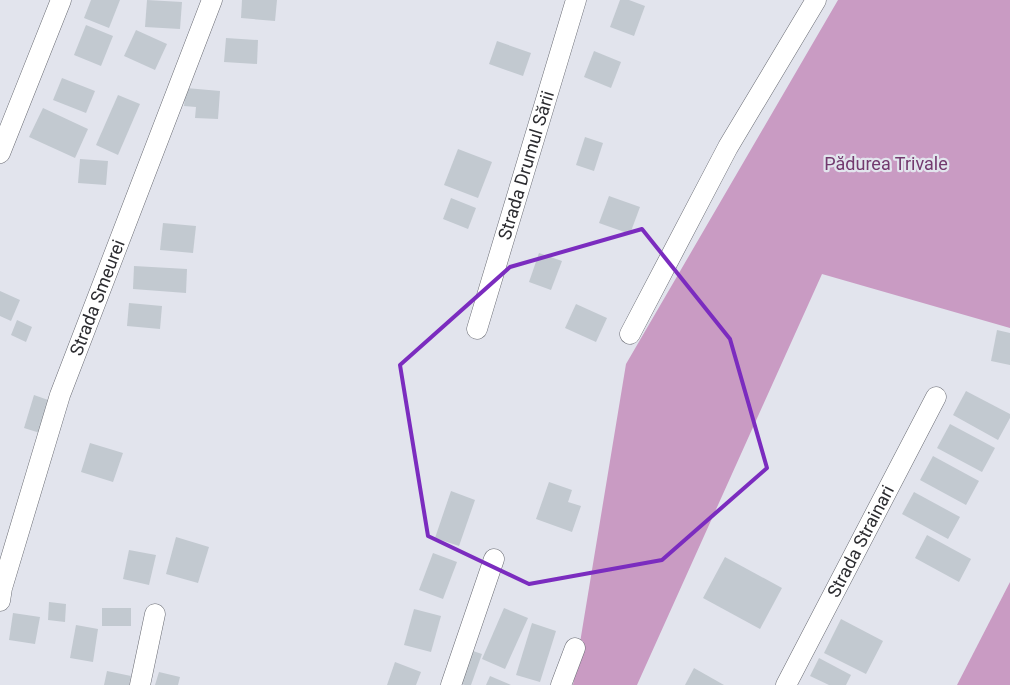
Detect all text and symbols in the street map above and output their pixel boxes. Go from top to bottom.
street label: Strada Drumul Sării [493,88,558,242]
park label: Pădurea Trivale [824,153,948,174]
street label: Strada Smeurei [65,237,129,358]
street label: Strada Strainari [823,482,898,601]

